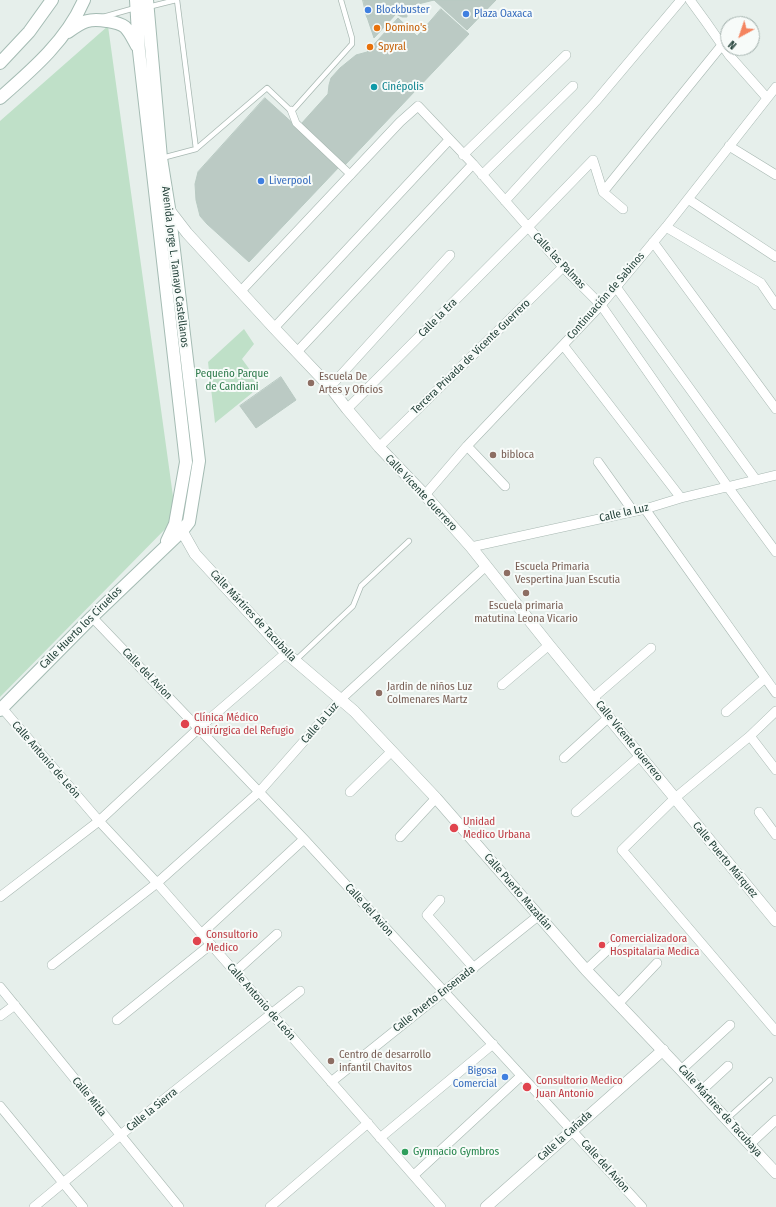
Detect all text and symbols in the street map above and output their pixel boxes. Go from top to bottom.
place label: Blockbuster [376,3,429,17]
marker: Blockbuster [363,5,373,15]
place label: Plaza Oaxaca [474,7,532,21]
marker: Plaza Oaxaca [461,9,471,19]
north arrow [720,16,760,56]
place label: Domino's [385,21,427,35]
marker: Domino's [372,23,382,33]
text: N [726,38,739,52]
place label: Spyral [378,40,406,54]
marker: Spyral [365,42,375,52]
place label: Cinépolis [382,80,424,94]
marker: Cinépolis [369,82,379,92]
place label: Liverpool [269,174,311,188]
marker: Liverpool [256,176,266,186]
street label: Avenida Jorge L. Tamayo Castellanos [159,186,191,348]
street label: Calle las Palmas [530,230,588,292]
street label: Continuación de Sabinos [564,250,648,342]
street label: Calle la Era [416,296,460,340]
street label: Tercera Privada de Vicente Guerrero [409,297,533,417]
park label: Pequeño Parque de Candiani [195,367,269,393]
place label: Escuela De Artes y Oficios [319,370,383,396]
marker: Escuela De Artes y Oficios [306,378,316,388]
place label: bibloca [501,448,534,462]
marker: bibloca [488,450,498,460]
street label: Calle Vicente Guerrero [382,452,460,534]
street label: Calle la Luz [598,501,650,525]
place label: Escuela Primaria Vespertina Juan Escutia [515,560,620,586]
street label: Calle Mártires de Tacuballa [207,567,299,665]
marker: Escuela Primaria Vespertina Juan Escutia [502,568,512,578]
street label: Calle Huerto los Ciruelos [37,584,125,672]
marker: Escuela primaria matutina Leona Vicario [521,588,531,598]
place label: Escuela primaria matutina Leona Vicario [474,599,578,625]
street label: Calle del Avion [119,646,175,702]
place label: Jardin de niños Luz Colmenares Martz [387,680,472,706]
marker: Jardin de niños Luz Colmenares Martz [374,688,384,698]
street label: Calle Vicente Guerrero [593,698,665,784]
street label: Calle la Luz [299,700,341,746]
place label: Clínica Médico Quirúrgica del Refugio [194,711,294,737]
marker: Clínica Médico Quirúrgica del Refugio [179,718,191,730]
street label: Calle Antonio de León [9,719,83,801]
place label: Unidad Medico Urbana [463,815,530,841]
street label: Calle Puerto Márquez [689,819,761,901]
marker: Unidad Medico Urbana [448,822,460,834]
street label: Calle Puerto Mazatlán [481,851,555,933]
street label: Calle del Avion [342,881,396,939]
place label: Consultorio Medico [206,928,258,954]
place label: Comercializadora Hospitalaria Medica [610,932,699,958]
marker: Consultorio Medico [191,935,203,947]
marker: Comercializadora Hospitalaria Medica [597,940,607,950]
street label: Calle Antonio de León [224,961,298,1043]
street label: Calle Puerto Ensenada [390,963,478,1035]
place label: Centro de desarrollo infantil Chavitos [339,1048,431,1074]
marker: Centro de desarrollo infantil Chavitos [326,1056,336,1066]
street label: Calle Mártires de Tacubaya [675,1062,765,1160]
place label: Bigosa Comercial [453,1064,497,1090]
marker: Bigosa Comercial [500,1072,510,1082]
place label: Consultorio Medico Juan Antonio [536,1074,623,1100]
street label: Calle Mitla [69,1075,109,1119]
marker: Consultorio Medico Juan Antonio [521,1081,533,1093]
street label: Calle la Sierra [124,1085,180,1135]
street label: Calle la Cañada [535,1108,595,1164]
street label: Calle del Avion [578,1137,632,1195]
place label: Gymnacio Gymbros [413,1145,499,1159]
marker: Gymnacio Gymbros [400,1147,410,1157]

